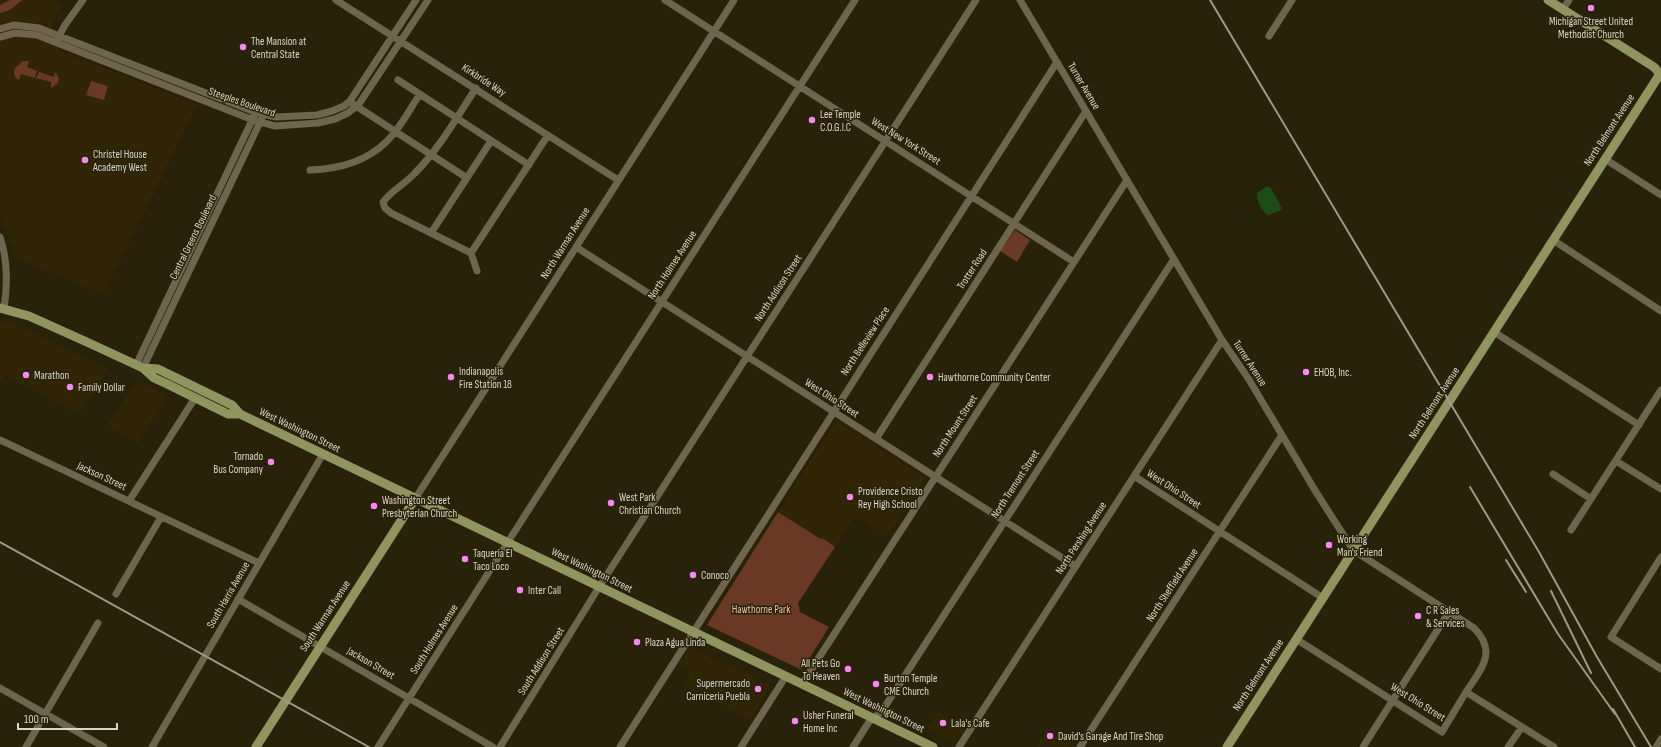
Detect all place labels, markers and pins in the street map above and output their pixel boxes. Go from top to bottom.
marker: Michigan Street United Methodist Church [1586,3,1596,13]
place label: Michigan Street United Methodist Church [1549,15,1633,41]
place label: The Mansion at Central State [251,35,307,61]
marker: The Mansion at Central State [238,42,248,52]
place label: Lee Temple C.O.G.I.C [820,108,861,134]
marker: Lee Temple C.O.G.I.C [807,115,817,125]
place label: Christel House Academy West [92,148,148,174]
marker: Christel House Academy West [80,155,90,165]
place label: Indianapolis Fire Station 18 [459,365,512,391]
place label: EHOB, Inc. [1314,366,1352,379]
marker: EHOB, Inc. [1301,367,1311,377]
place label: Marathon [34,369,70,382]
marker: Marathon [21,370,31,380]
place label: Hawthorne Community Center [938,371,1051,384]
marker: Indianapolis Fire Station 18 [446,372,456,382]
marker: Hawthorne Community Center [925,372,935,382]
place label: Family Dollar [78,381,125,394]
marker: Family Dollar [65,382,75,392]
place label: Tornado Bus Company [213,450,264,476]
marker: Tornado Bus Company [266,457,276,467]
place label: Providence Cristo Rey High School [858,485,923,511]
place label: West Park Christian Church [619,491,681,517]
marker: Providence Cristo Rey High School [845,492,855,502]
place label: Washington Street Presbyterian Church [382,494,457,520]
marker: West Park Christian Church [606,498,616,508]
marker: Washington Street Presbyterian Church [369,501,379,511]
place label: Working Man's Friend [1337,533,1383,559]
marker: Working Man's Friend [1324,540,1334,550]
place label: Taqueria El Taco Loco [473,547,512,573]
marker: Taqueria El Taco Loco [460,554,470,564]
place label: Conoco [701,569,729,582]
marker: Conoco [688,570,698,580]
place label: Inter Call [528,584,561,597]
marker: Inter Call [515,585,525,595]
place label: C R Sales & Services [1426,604,1465,630]
marker: C R Sales & Services [1413,611,1423,621]
place label: Plaza Agua Linda [645,636,705,649]
marker: Plaza Agua Linda [632,637,642,647]
place label: All Pets Go To Heaven [800,657,840,683]
marker: All Pets Go To Heaven [843,664,853,674]
place label: Burton Temple CME Church [884,672,937,698]
place label: Supermercado Carniceria Puebla [686,677,750,703]
marker: Burton Temple CME Church [871,679,881,689]
marker: Supermercado Carniceria Puebla [753,684,763,694]
place label: Usher Funeral Home Inc [803,709,854,735]
marker: Usher Funeral Home Inc [790,716,800,726]
place label: Lala's Cafe [951,717,990,730]
marker: Lala's Cafe [938,718,948,728]
place label: David's Garage And Tire Shop [1058,730,1163,743]
marker: David's Garage And Tire Shop [1045,731,1055,741]

